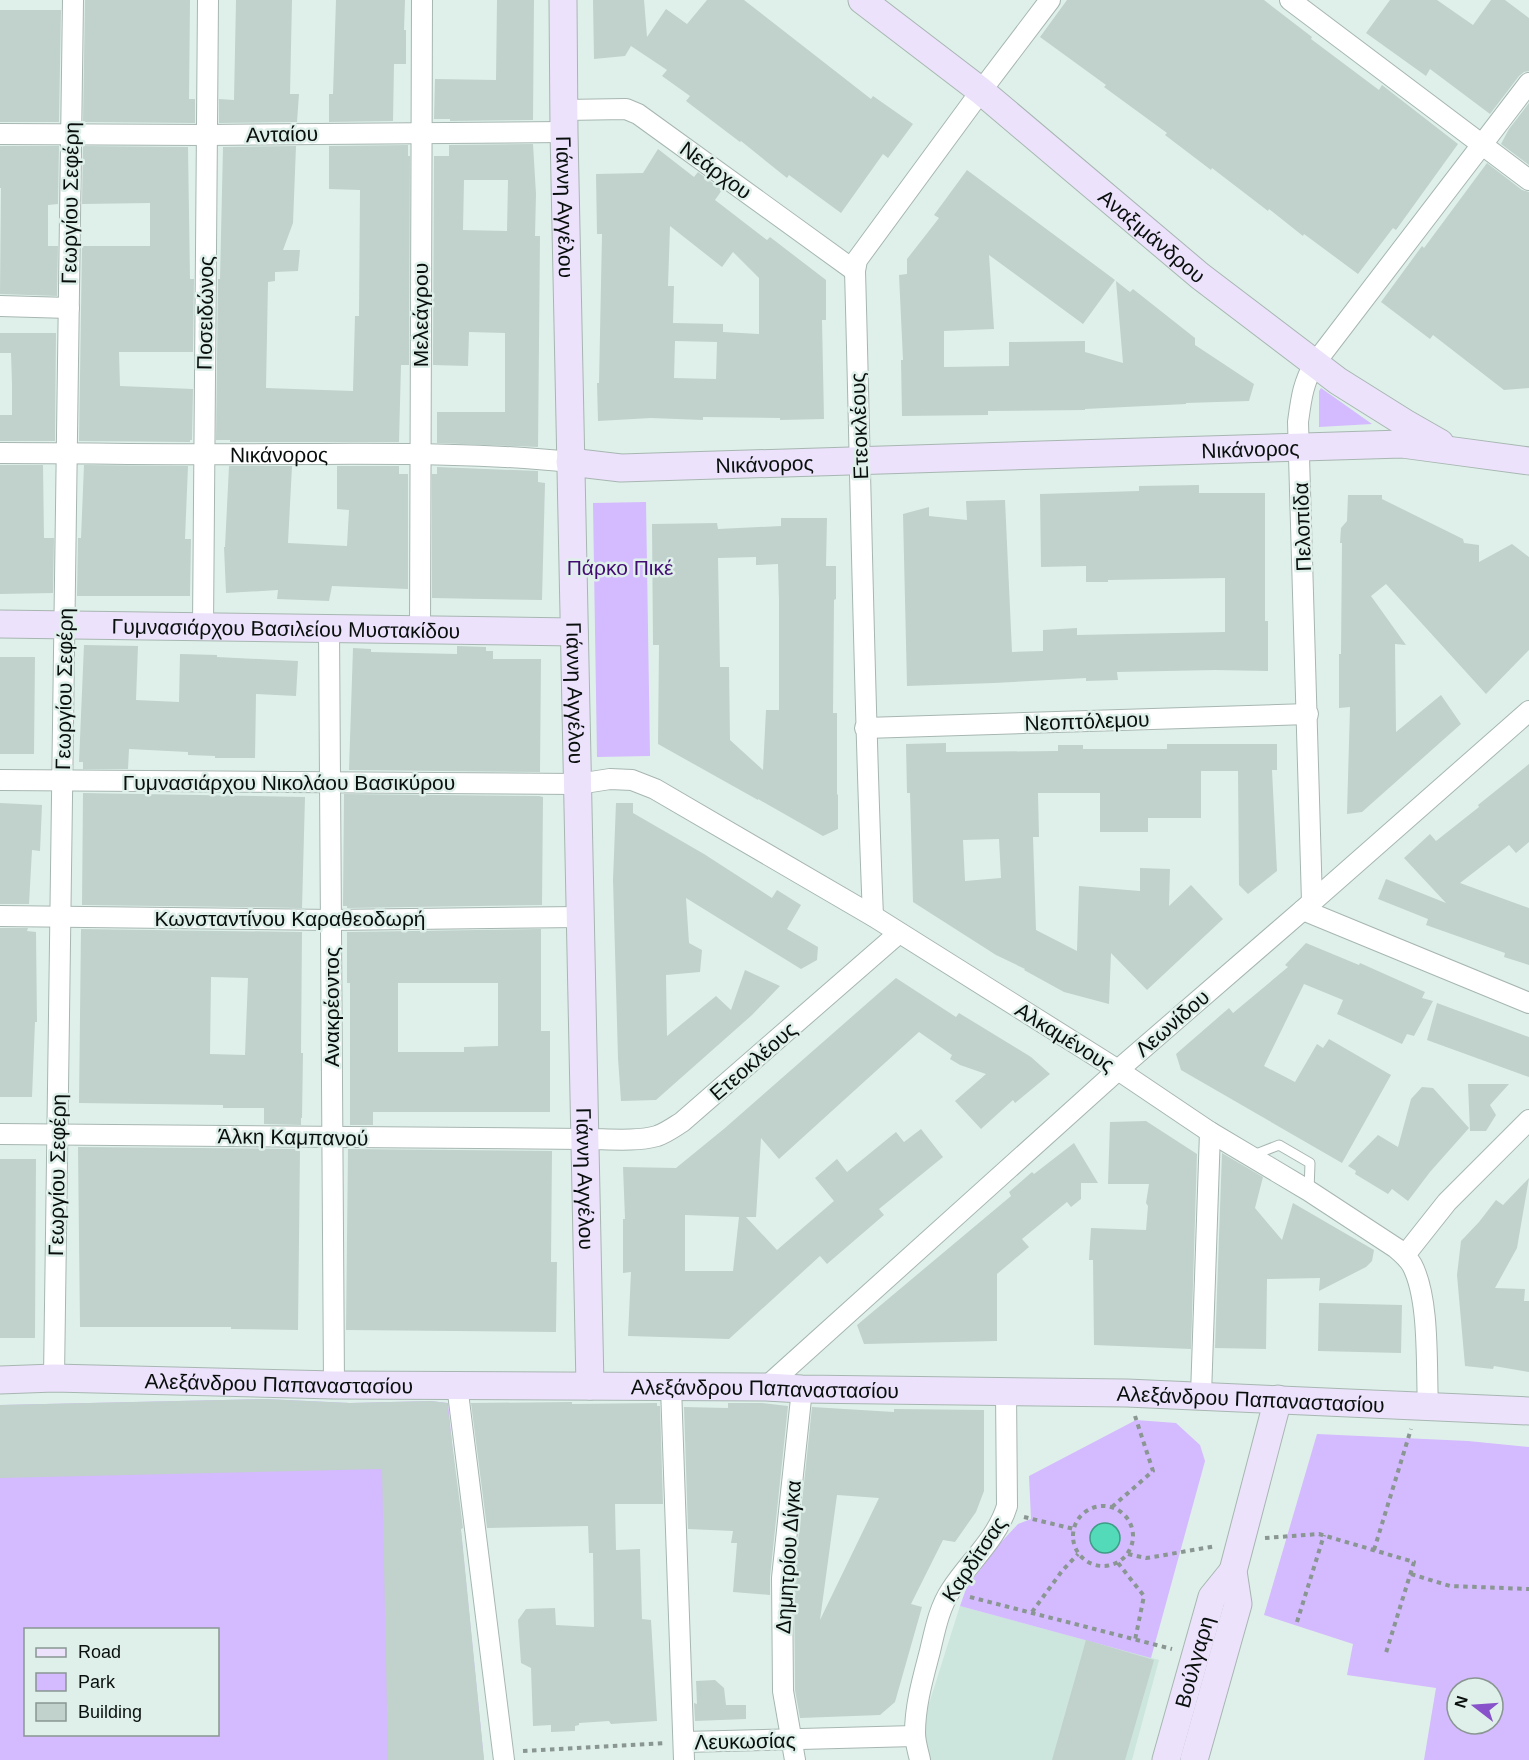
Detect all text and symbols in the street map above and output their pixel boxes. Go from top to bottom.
street label: Γεωργίου Σεφέρη [57,122,83,284]
street label: Ανταίου [246,122,318,146]
street label: Γιάννη Αγγέλου [553,136,579,278]
street label: Νεάρχου [676,137,756,203]
street label: Αναξιμάνδρου [1094,184,1210,287]
street label: Ποσειδώνος [193,256,217,370]
street label: Μελεάγρου [409,263,432,367]
street label: Ετεοκλέους [846,372,872,480]
street label: Νικάνορος [1201,436,1300,462]
street label: Νικάνορος [230,442,328,466]
street label: Νικάνορος [715,451,814,477]
street label: Πελοπίδα [1289,482,1315,572]
park label: Πάρκο Πικέ [567,556,673,579]
street label: Γεωργίου Σεφέρη [51,608,77,770]
street label: Γυμνασιάρχου Βασιλείου Μυστακίδου [112,614,460,642]
street label: Γιάννη Αγγέλου [563,622,589,764]
street label: Νεοπτόλεμου [1024,707,1150,735]
street label: Γυμνασιάρχου Νικολάου Βασικύρου [123,771,455,794]
street label: Κωνσταντίνου Καραθεοδωρή [154,907,426,930]
street label: Ανακρέοντος [320,947,343,1067]
street label: Λεωνίδου [1131,985,1213,1061]
street label: Αλκαμένους [1011,998,1119,1076]
street label: Ετεοκλέους [705,1017,801,1105]
street label: Γεωργίου Σεφέρη [44,1094,70,1256]
street label: Γιάννη Αγγέλου [573,1107,599,1250]
street label: Άλκη Καμπανού [218,1124,368,1150]
street label: Αλεξάνδρου Παπαναστασίου [145,1369,413,1397]
street label: Αλεξάνδρου Παπαναστασίου [631,1375,899,1402]
street label: Αλεξάνδρου Παπαναστασίου [1117,1381,1385,1416]
street label: Δημητρίου Δίγκα [771,1479,805,1635]
street label: Καρδίτσας [937,1512,1011,1606]
street label: Βούλγαρη [1170,1613,1218,1710]
legend [24,1628,219,1736]
text: Road [78,1642,121,1662]
text: Park [78,1672,116,1692]
north arrow [1445,1676,1505,1736]
text: N [1451,1694,1471,1710]
text: Building [78,1702,142,1722]
street label: Λευκωσίας [694,1729,796,1753]

